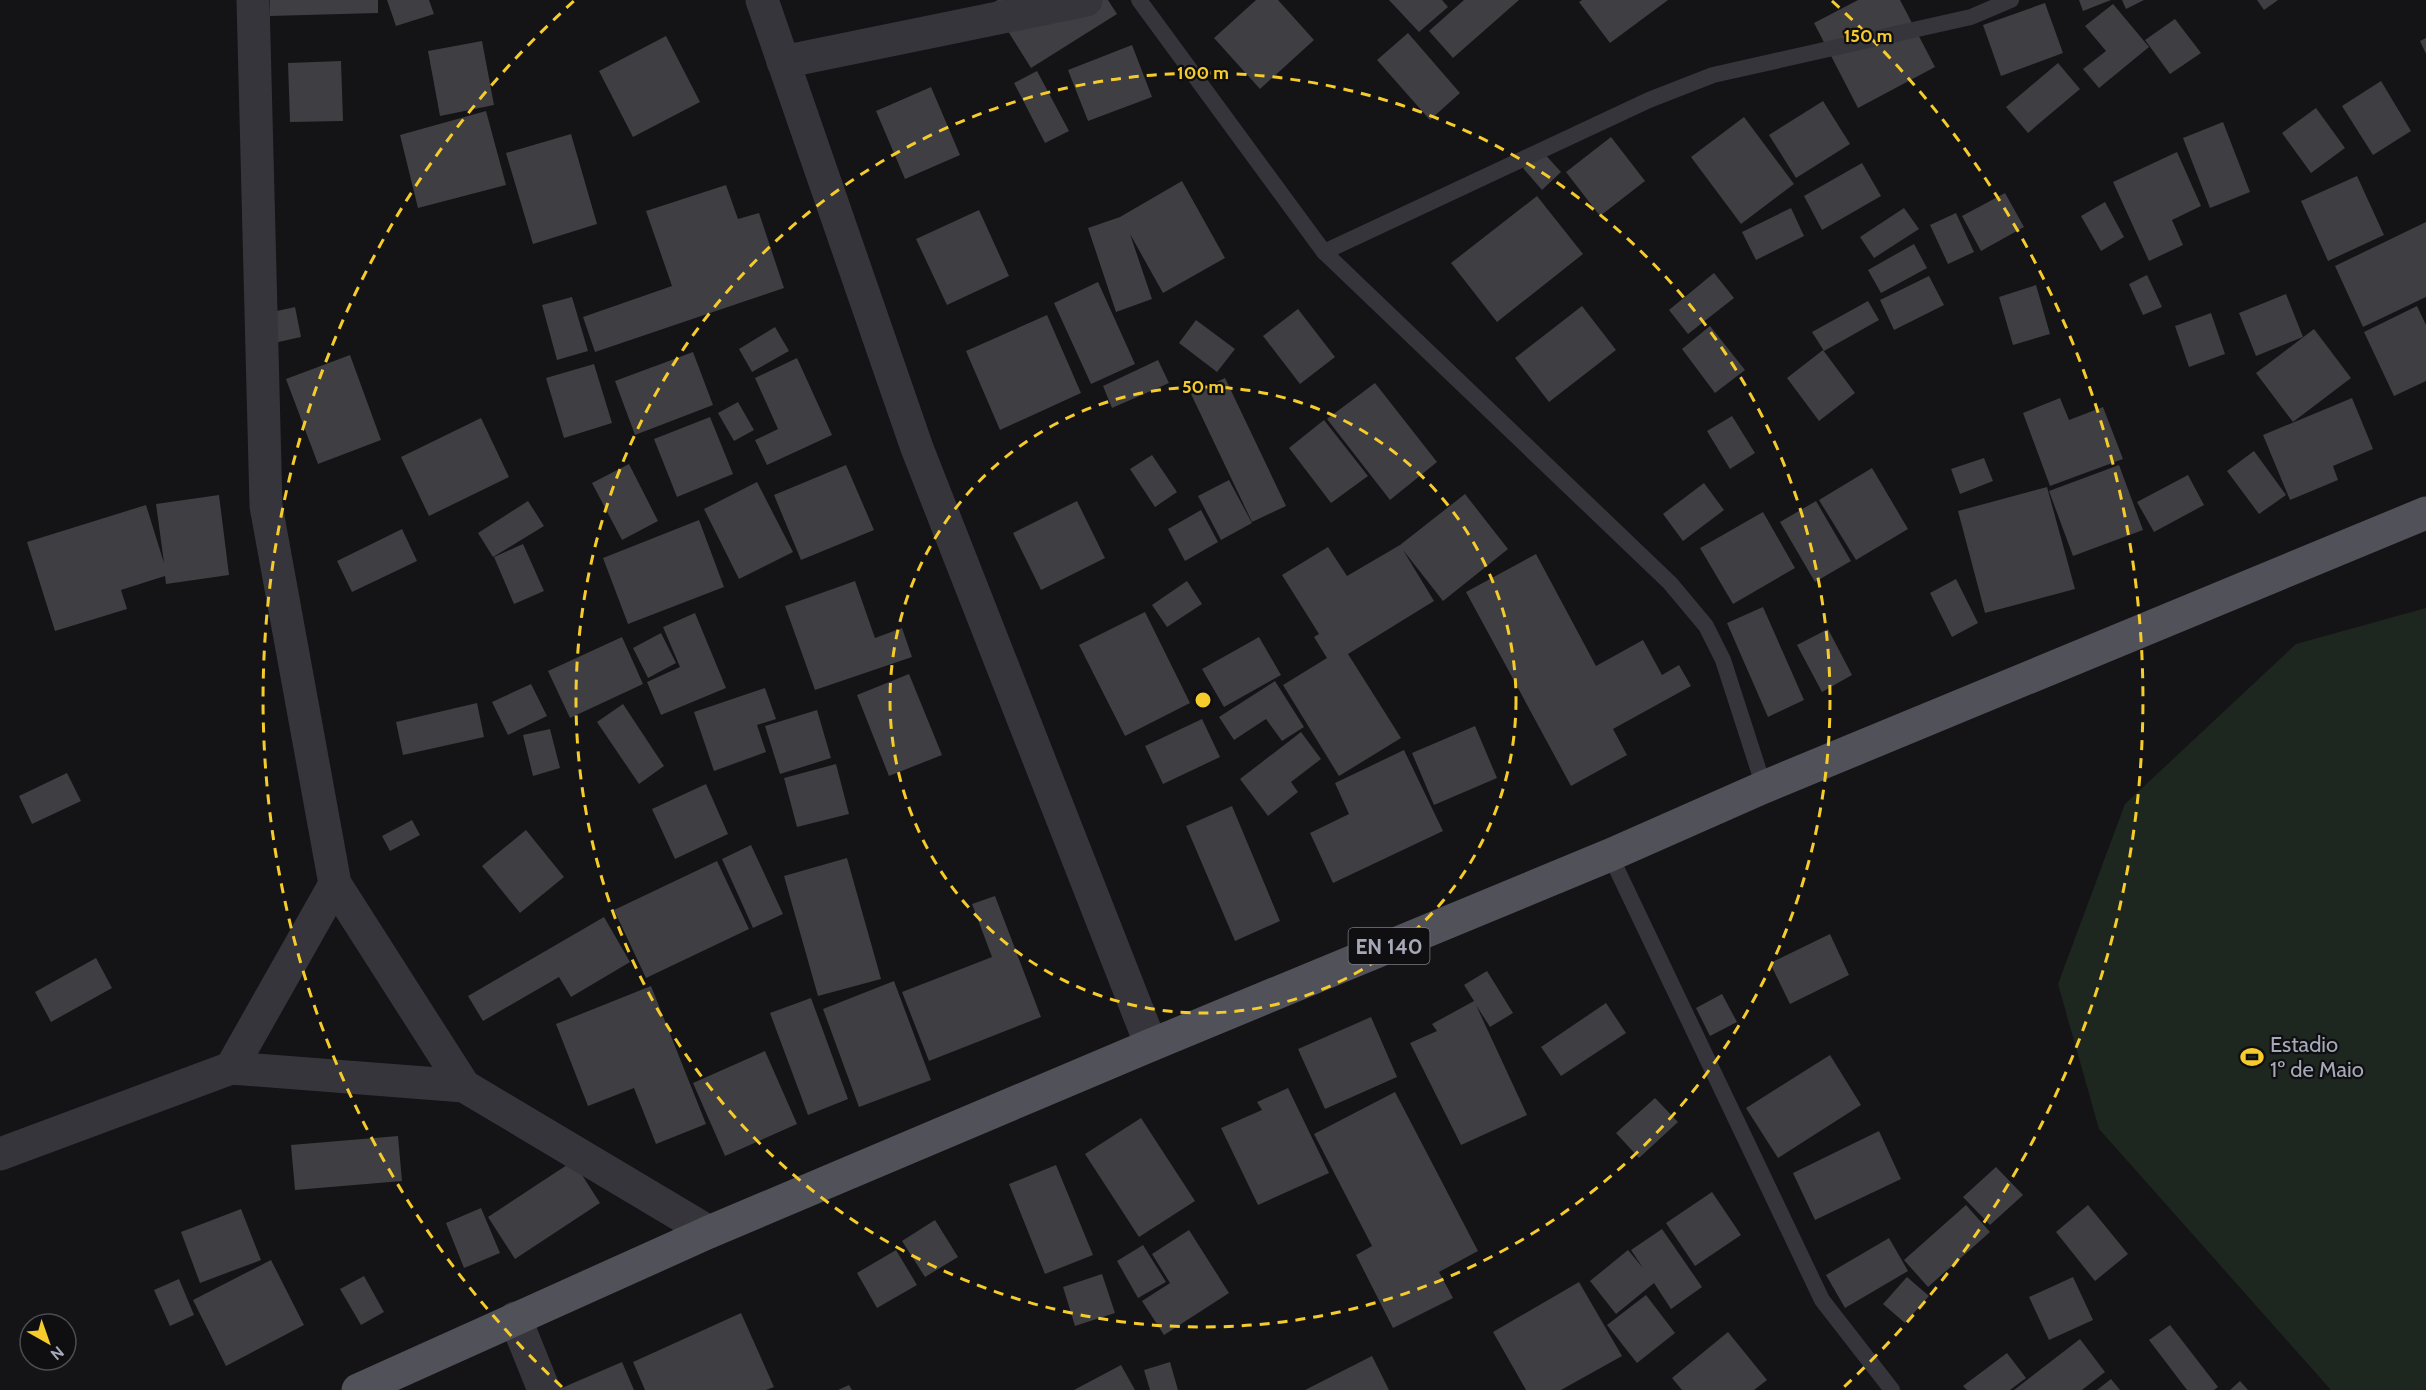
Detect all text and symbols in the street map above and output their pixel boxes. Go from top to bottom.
text: 150 m [1844,25,1892,47]
text: 100 m [1177,62,1229,84]
text: 50 m [1182,376,1224,398]
centre of rings [1193,690,1213,710]
road number: EN 140 [1348,928,1430,964]
place label: Estadio 1º de Maio [2270,1031,2364,1083]
sports icon: Estadio 1º de Maio [2239,1044,2265,1070]
north arrow [18,1312,78,1372]
text: N [47,1342,68,1364]

